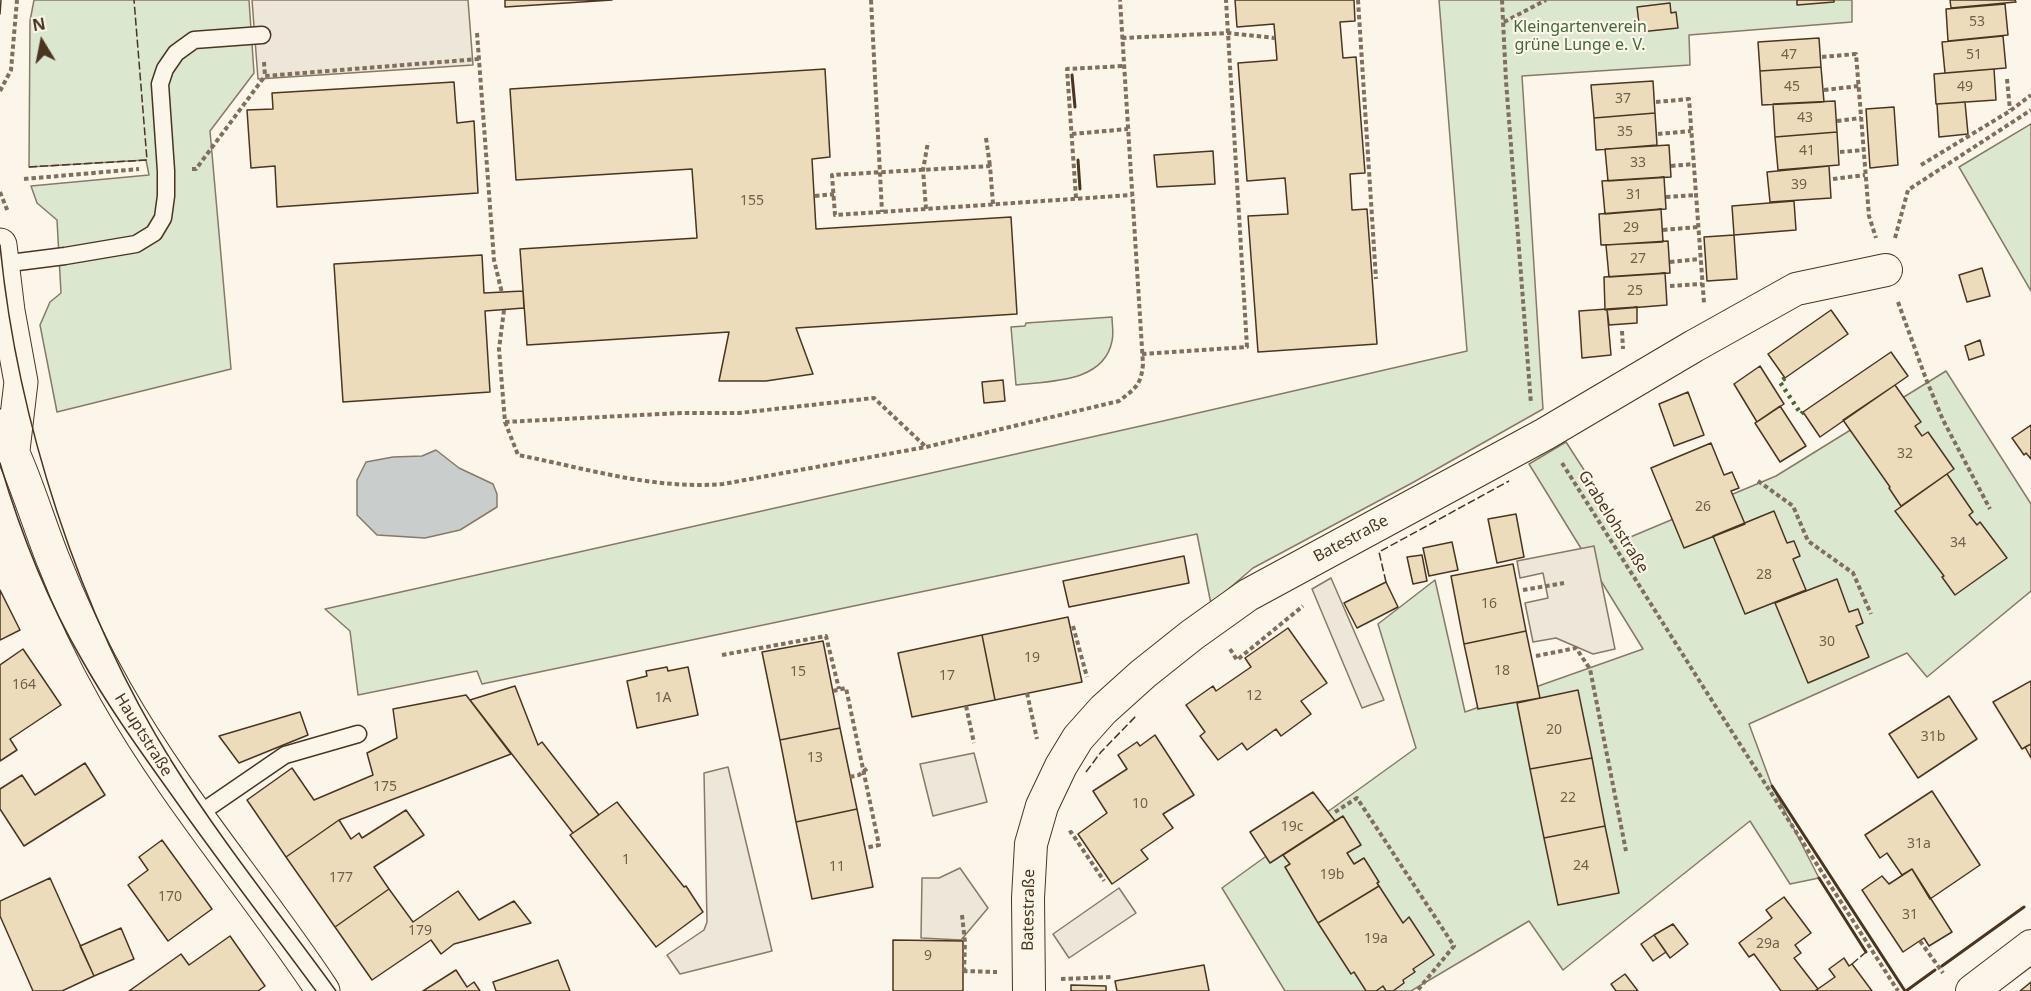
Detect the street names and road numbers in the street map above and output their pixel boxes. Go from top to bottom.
street label: Grabelohstraße [1574,467,1652,577]
street label: Batestraße [1310,511,1392,567]
street label: Hauptstraße [110,690,176,780]
street label: Batestraße [1019,869,1039,951]

